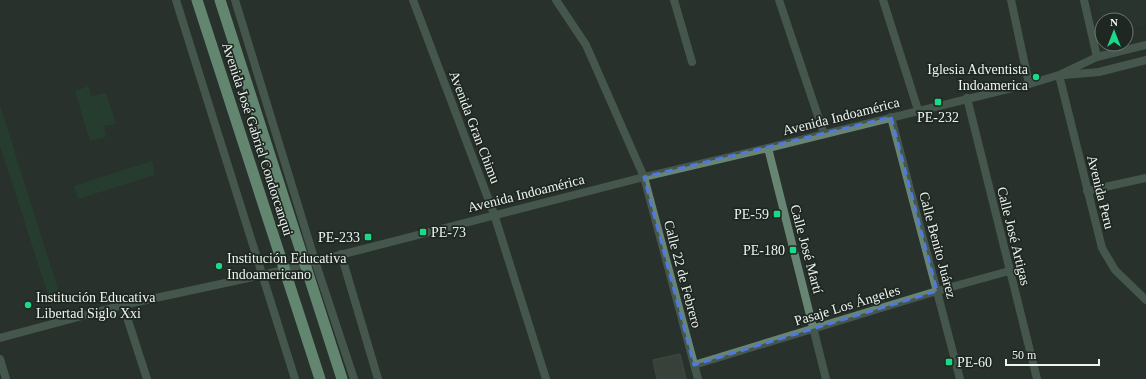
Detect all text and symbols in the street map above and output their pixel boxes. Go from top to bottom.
north arrow [1094,12,1134,52]
text: N [1110,16,1118,28]
street label: Avenida José Gabriel Condorcanqui [219,41,296,238]
place label: Iglesia Adventista Indoamerica [927,62,1029,93]
street label: Avenida Gran Chimu [446,69,503,186]
marker: Iglesia Adventista Indoamerica [1031,72,1041,82]
street label: Avenida Indoamérica [781,95,902,138]
marker: PE-232 [933,97,943,107]
place label: PE-232 [917,110,959,125]
street label: Avenida Peru [1084,154,1117,231]
street label: Avenida Indoamérica [466,172,587,215]
street label: Calle José Artigas [994,185,1033,287]
street label: Calle Benito Juárez [916,190,959,300]
street label: Calle José Martí [787,203,826,295]
place label: PE-59 [734,207,769,222]
marker: PE-59 [772,209,782,219]
street label: Calle 22 de Febrero [661,219,704,330]
place label: PE-73 [431,225,466,240]
marker: PE-73 [418,227,428,237]
place label: PE-233 [318,230,360,245]
marker: PE-233 [363,232,373,242]
place label: PE-180 [743,243,785,258]
marker: PE-180 [788,245,798,255]
place label: Institución Educativa Indoamericano [227,251,347,282]
marker: Institución Educativa Indoamericano [214,261,224,271]
street label: Pasaje Los Ángeles [792,281,902,329]
place label: Institución Educativa Libertad Siglo Xxi [36,290,156,321]
marker: Institución Educativa Libertad Siglo Xxi [23,300,33,310]
scale bar [1006,341,1099,367]
text: 50 m [1012,348,1037,362]
place label: PE-60 [957,355,992,370]
marker: PE-60 [944,357,954,367]

